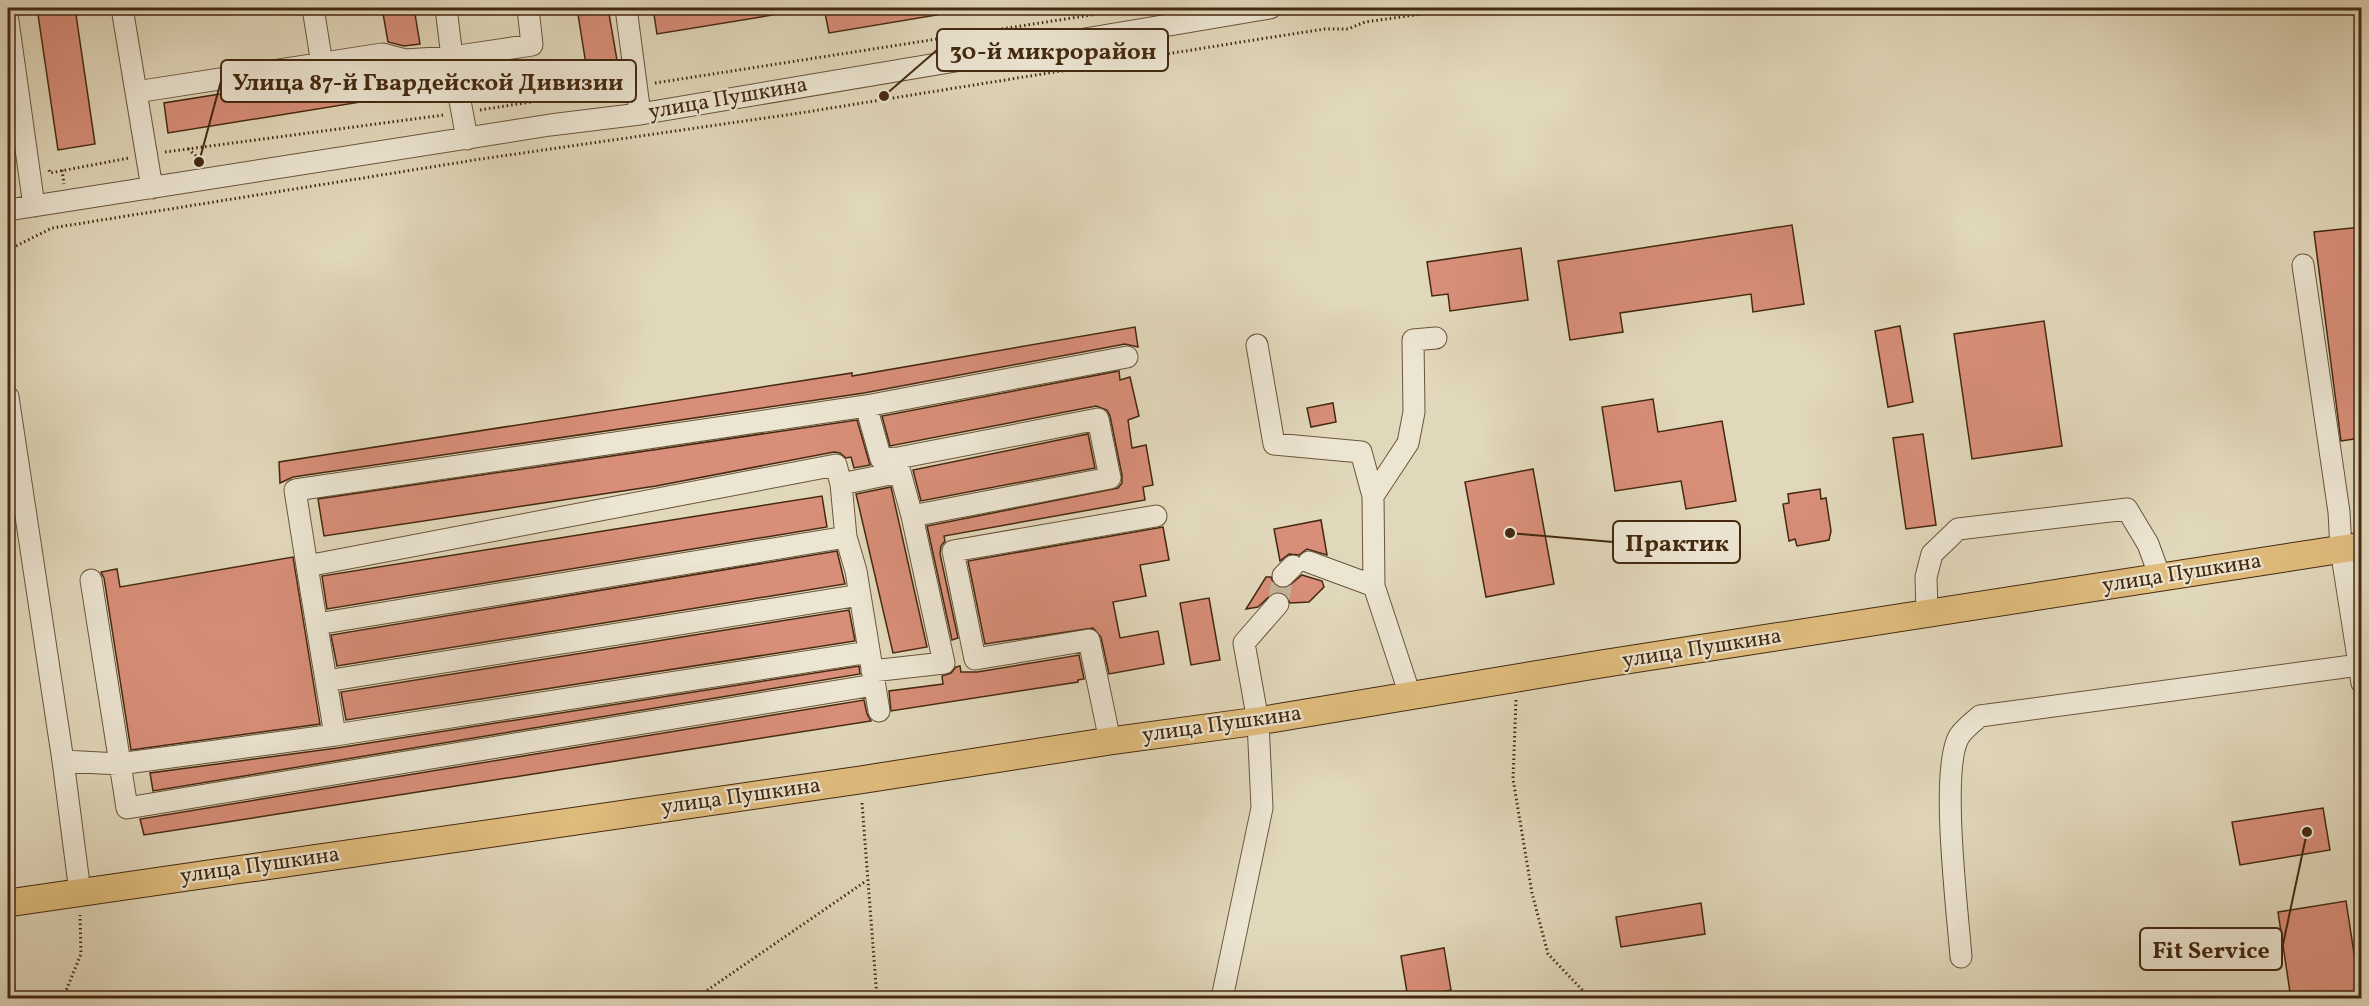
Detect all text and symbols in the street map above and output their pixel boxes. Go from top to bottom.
callout: 30-й микрорайон [937,29,1168,71]
text: 30-й микрорайон [950,36,1156,70]
callout: Улица 87-й Гвардейской Дивизии [221,60,636,102]
text: Улица 87-й Гвардейской Дивизии [232,67,624,101]
street label: улица Пушкина [646,70,810,128]
callout: Практик [1613,521,1740,563]
text: Практик [1625,528,1729,562]
street label: улица Пушкина [2100,546,2264,602]
street label: улица Пушкина [1620,621,1784,677]
street label: улица Пушкина [1140,698,1304,752]
street label: улица Пушкина [659,770,823,824]
street label: улица Пушкина [178,839,342,893]
callout: Fit Service [2140,928,2282,970]
text: Fit Service [2152,935,2270,969]

